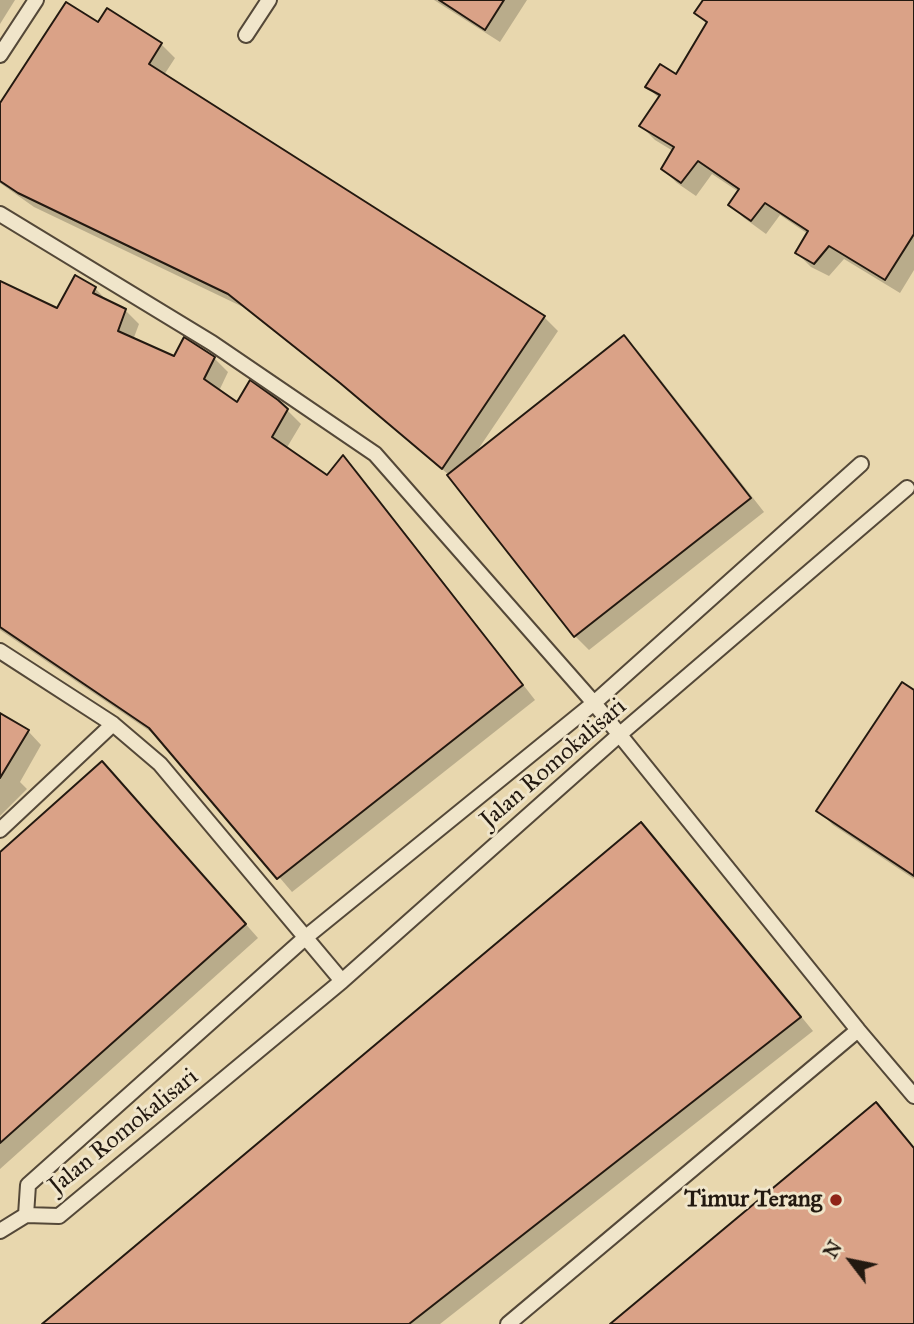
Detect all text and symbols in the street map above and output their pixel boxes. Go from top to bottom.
street label: Jalan Romokalisari [475,693,633,835]
street label: Jalan Romokalisari [43,1063,205,1201]
place label: Timur Terang [684,1186,822,1214]
marker: Timur Terang [828,1192,844,1208]
north arrow [816,1226,886,1296]
text: N [819,1237,847,1263]

